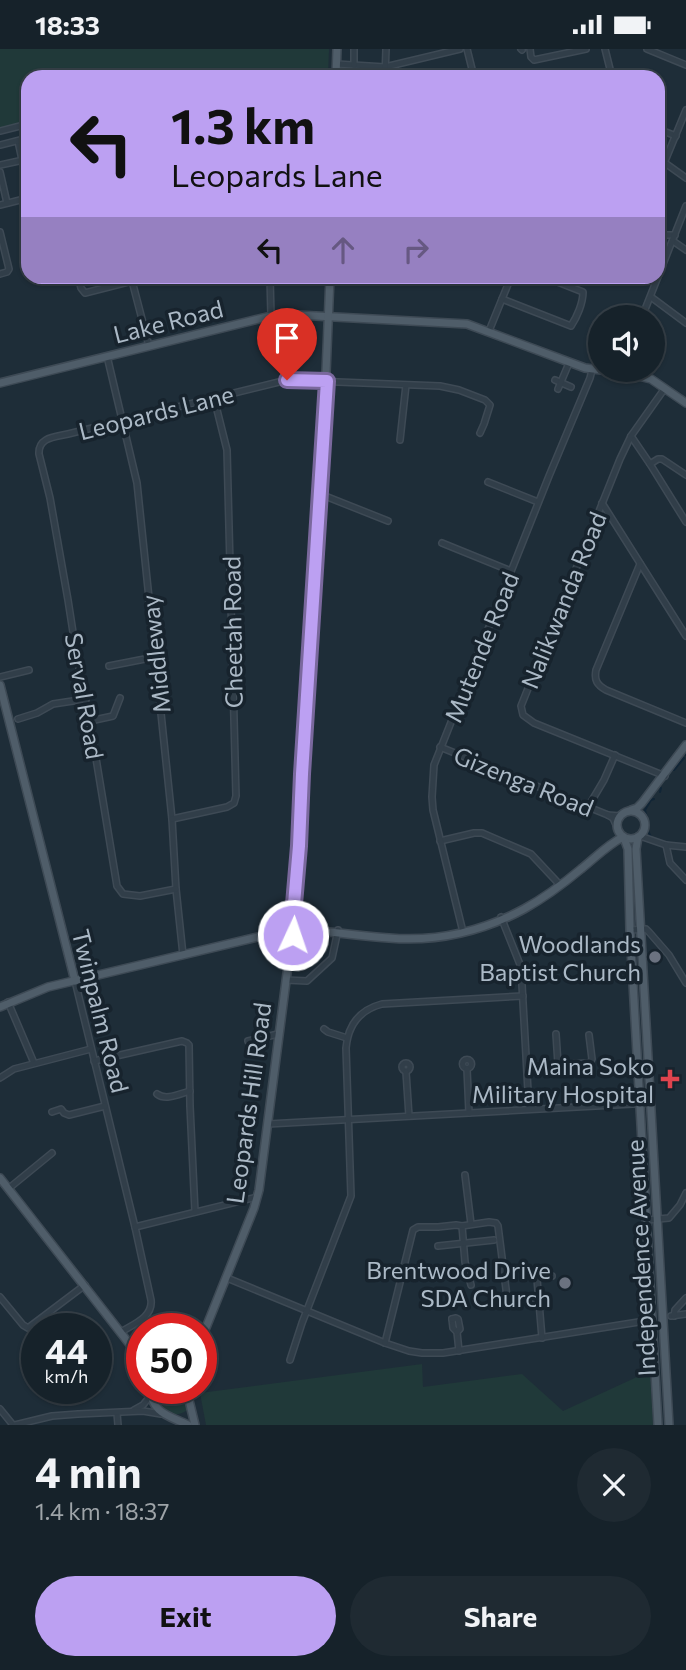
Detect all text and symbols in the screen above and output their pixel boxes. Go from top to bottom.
text: 18:33 [35,9,100,40]
text: 1.3 km [171,94,315,154]
icon: left [56,98,147,189]
text: Leopards Lane [171,154,383,194]
icon: left [251,231,289,269]
icon: ahead [324,231,362,269]
icon: right [397,231,435,269]
street label: Lake Road [110,293,226,349]
map controls [588,305,665,382]
button: sound [588,305,665,382]
pin [257,308,317,380]
icon: arrive [268,319,306,357]
street label: Leopards Lane [75,379,237,445]
street label: Nalikwanda Road [514,507,612,693]
street label: Cheetah Road [216,556,248,708]
street label: Mutende Road [438,568,524,726]
street label: Middleway [134,593,176,715]
street label: Serval Road [60,631,110,761]
street label: Gizenga Road [450,740,598,822]
position arrow [256,898,330,972]
street label: Twinpalm Road [67,926,135,1096]
place label: Woodlands Baptist Church [479,929,641,986]
marker: Woodlands Baptist Church [647,949,663,965]
street label: Leopards Hill Road [220,1000,276,1206]
place label: Maina Soko Military Hospital [472,1051,654,1108]
marker: Maina Soko Military Hospital [660,1069,680,1089]
street label: Independence Avenue [619,1139,661,1377]
place label: Brentwood Drive SDA Church [366,1255,551,1312]
marker: Brentwood Drive SDA Church [557,1275,573,1291]
speed limit sign: 50 [126,1313,217,1404]
text: 44 [45,1328,88,1371]
text: km/h [45,1365,88,1387]
text: 4 min [35,1445,141,1497]
button: close [577,1448,651,1522]
text: 1.4 km · 18:37 [35,1497,169,1525]
button: Exit [35,1576,336,1656]
button: Share [350,1576,651,1656]

